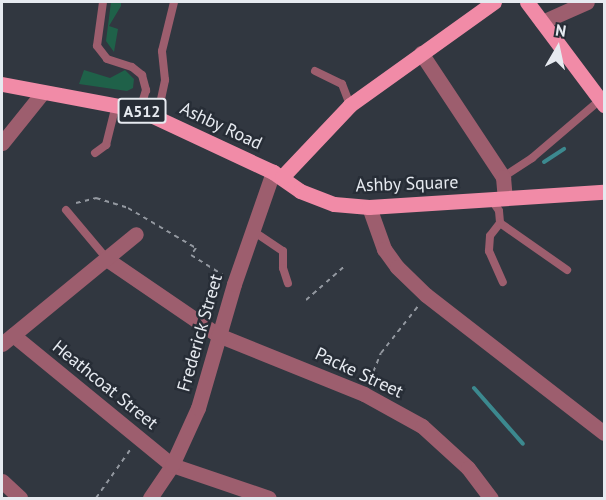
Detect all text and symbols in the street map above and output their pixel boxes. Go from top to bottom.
north arrow [528,18,588,78]
text: N [554,20,568,41]
street label: Ashby Road [176,97,266,155]
road number: A512 [116,98,168,124]
street label: Ashby Square [355,171,459,197]
street label: Frederick Street [173,271,227,395]
street label: Heathcoat Street [48,336,162,434]
street label: Packe Street [311,343,407,403]

